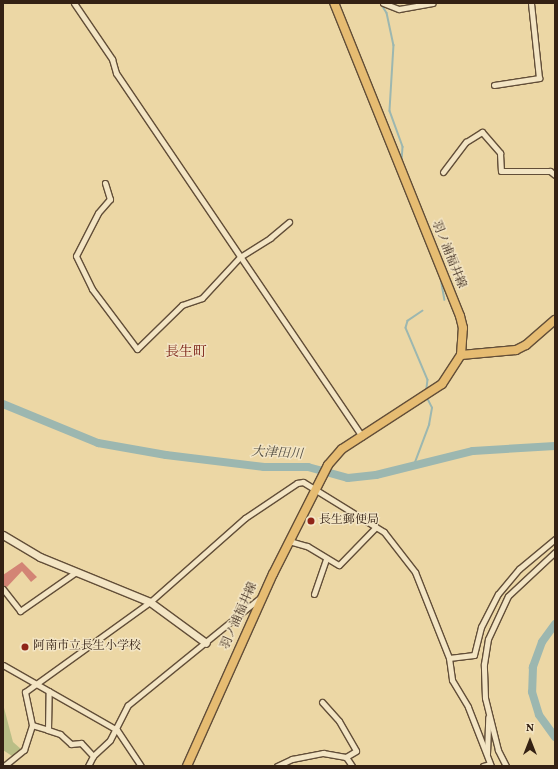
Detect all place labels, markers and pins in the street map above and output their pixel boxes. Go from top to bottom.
place label: 長生郵便局 [319,514,379,528]
marker: 長生郵便局 [306,516,316,526]
place label: 阿南市立長生小学校 [33,640,141,654]
marker: 阿南市立長生小学校 [20,642,30,652]

